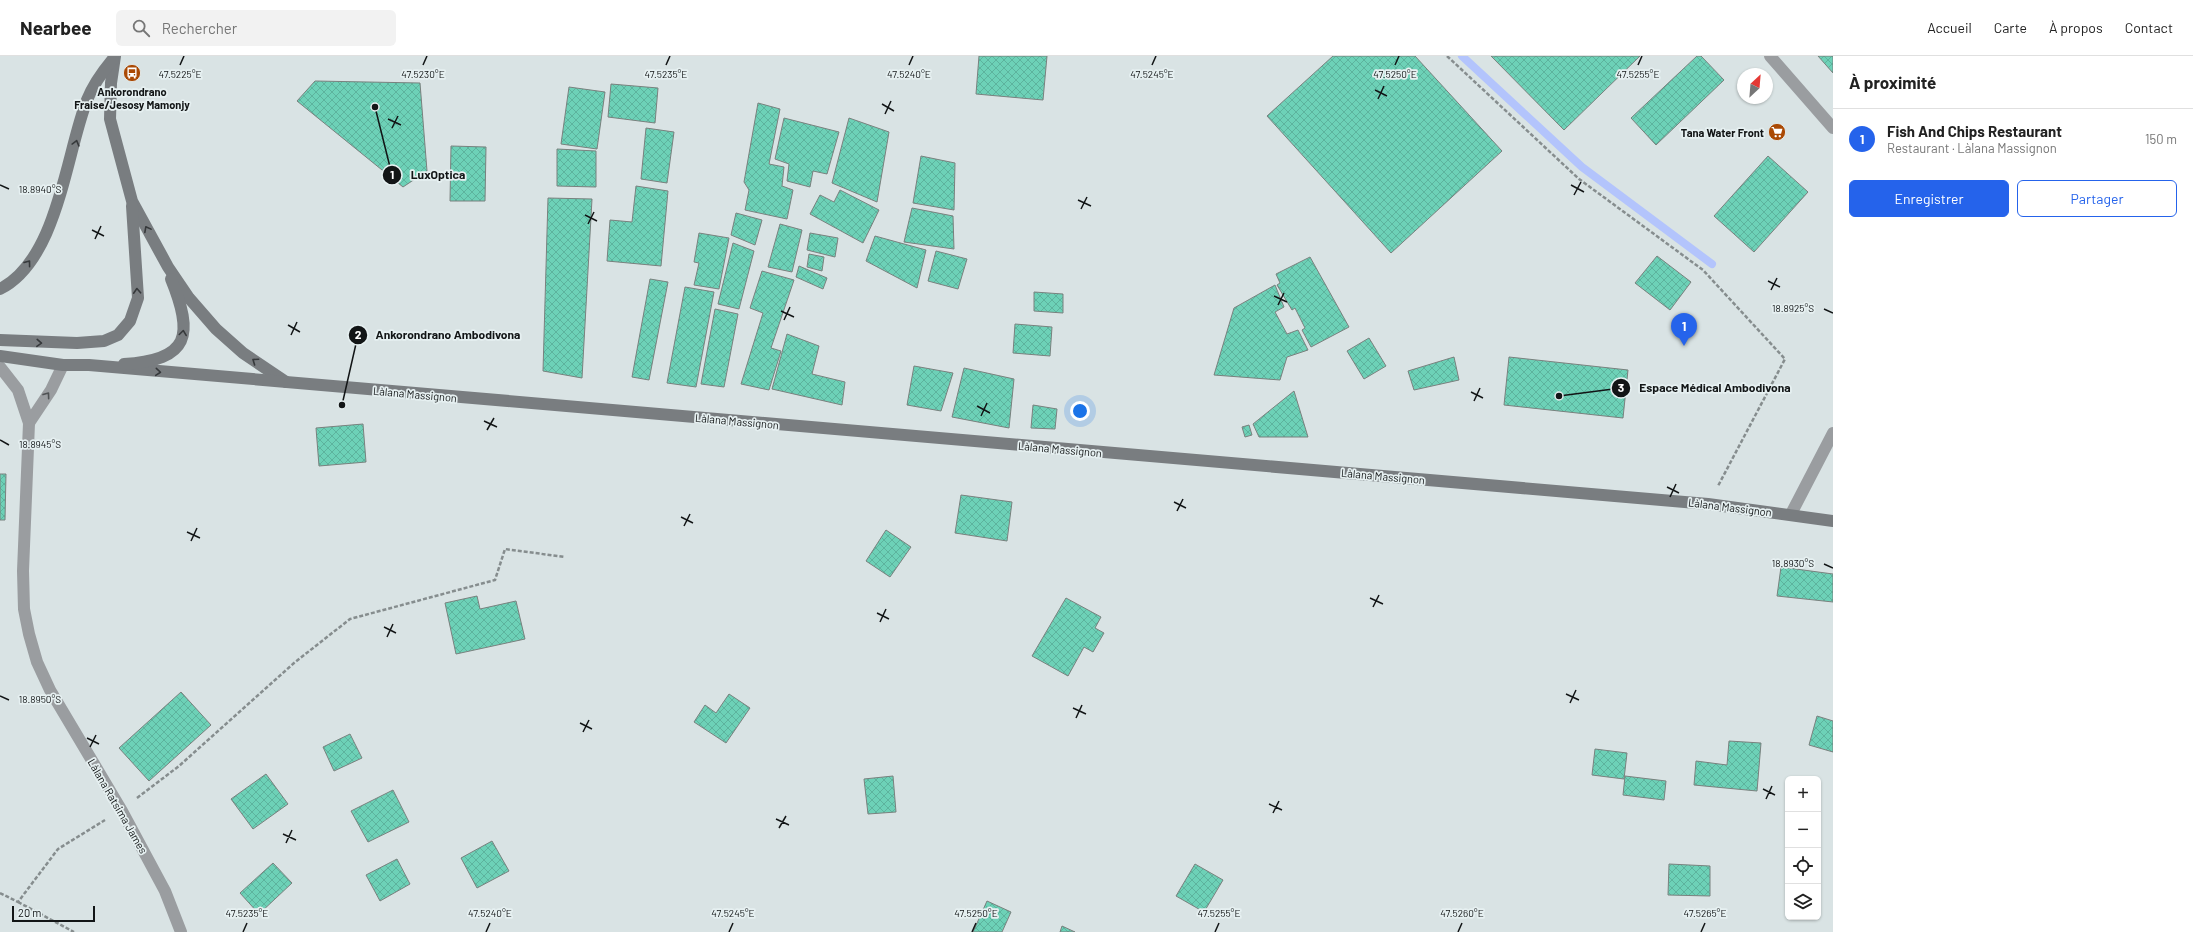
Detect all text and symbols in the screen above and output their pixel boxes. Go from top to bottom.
search box [116,10,396,46]
text: Nearbee [20,16,92,39]
icon: search [130,17,152,39]
text: Rechercher [162,19,237,37]
text: Accueil [1927,19,1972,36]
text: Carte [1994,19,2027,36]
text: À propos [2049,19,2103,36]
text: Contact [2125,19,2173,36]
bus stop icon: Ankorondrano Fraise/Jesosy Mamonjy [122,63,142,83]
text: 47.5225°E [158,68,202,80]
text: 47.5230°E [401,68,445,80]
text: 47.5235°E [645,68,687,80]
text: 47.5240°E [887,68,931,80]
text: 47.5245°E [1130,68,1174,80]
text: 47.5250°E [1373,68,1417,80]
text: 47.5255°E [1617,68,1659,80]
north arrow [1737,68,1773,104]
text: À proximité [1849,72,1936,92]
place label: Ankorondrano Fraise/Jesosy Mamonjy [74,85,190,111]
supermarket icon: Tana Water Front [1767,122,1787,142]
text: Fish And Chips Restaurant [1887,122,2062,140]
place label: Tana Water Front [1681,126,1764,139]
text: 1 [1860,131,1864,147]
text: 150 m [2145,131,2177,147]
one-way arrow [71,140,79,146]
text: Restaurant · Làlana Massignon [1887,140,2057,156]
callout: LuxOptica [382,163,473,187]
text: 1 [390,167,394,181]
text: LuxOptica [411,167,465,181]
button: Enregistrer [1849,180,2009,217]
button: Partager [2017,180,2177,217]
text: 18.8940°S [19,183,62,195]
one-way arrow [144,226,152,233]
one-way arrow [23,261,30,268]
one-way arrow [133,288,142,294]
text: 18.8925°S [1772,302,1814,314]
pin: 1 [1671,313,1697,346]
callout: Ankorondrano Ambodivona [348,323,529,347]
text: 2 [355,327,362,341]
text: Ankorondrano Ambodivona [376,327,520,341]
one-way arrow [178,330,187,336]
one-way arrow [36,338,42,347]
one-way arrow [252,359,259,366]
one-way arrow [155,367,161,376]
callout: Espace Médical Ambodivona [1611,376,1799,400]
text: 3 [1618,380,1624,394]
text: Espace Médical Ambodivona [1639,380,1791,394]
street label: Làlana Massignon [373,384,458,404]
one-way arrow [42,392,50,399]
your location [1070,401,1090,421]
street label: Làlana Massignon [695,411,780,431]
text: 18.8945°S [19,438,61,450]
street label: Làlana Massignon [1018,439,1103,459]
street label: Làlana Massignon [1341,466,1426,486]
street label: Làlana Massignon [1687,495,1773,519]
text: 18.8930°S [1772,557,1814,569]
text: 18.8950°S [19,693,61,705]
street label: Làlana Ratsima James [86,756,150,856]
map controls [1785,776,1821,920]
button: + [1785,776,1821,812]
button: − [1785,812,1821,848]
button: locate [1785,848,1821,884]
button: layers [1785,884,1821,920]
scale bar [12,904,95,923]
text: 20 m [18,906,41,919]
text: 47.5235°E [226,907,268,919]
text: 47.5240°E [468,907,512,919]
text: 47.5245°E [711,907,755,919]
text: 47.5250°E [954,907,998,919]
text: 47.5255°E [1198,907,1240,919]
text: 47.5260°E [1440,907,1484,919]
text: 47.5265°E [1684,907,1726,919]

